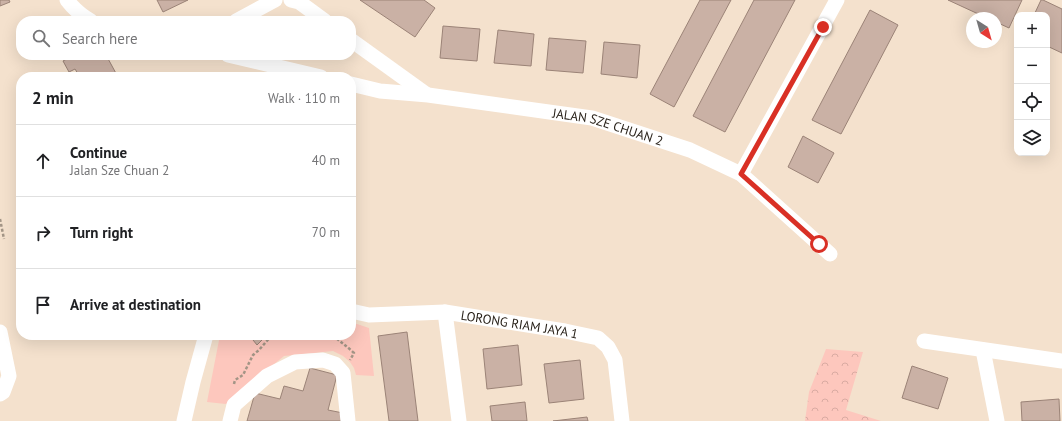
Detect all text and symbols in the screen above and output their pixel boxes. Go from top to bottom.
north arrow [966,12,1002,48]
map controls [1014,12,1050,156]
button: + [1014,12,1050,48]
search box [16,16,356,60]
route end [814,18,832,36]
icon: search [30,27,52,49]
text: Search here [62,29,138,48]
button: − [1014,48,1050,84]
button: locate [1014,84,1050,120]
text: 2 min [32,87,73,109]
text: Walk · 110 m [268,90,340,107]
street label: JALAN SZE CHUAN 2 [551,104,665,149]
button: layers [1014,120,1050,156]
text: Continue [70,143,127,162]
icon: ahead [32,150,54,172]
text: 40 m [312,152,340,169]
text: Jalan Sze Chuan 2 [70,162,169,179]
icon: right [32,222,54,244]
text: Turn right [70,223,133,242]
text: 70 m [312,224,340,241]
route start [810,235,828,253]
icon: arrive [32,294,54,316]
text: Arrive at destination [70,295,201,314]
street label: LORONG RIAM JAYA 1 [460,306,580,342]

